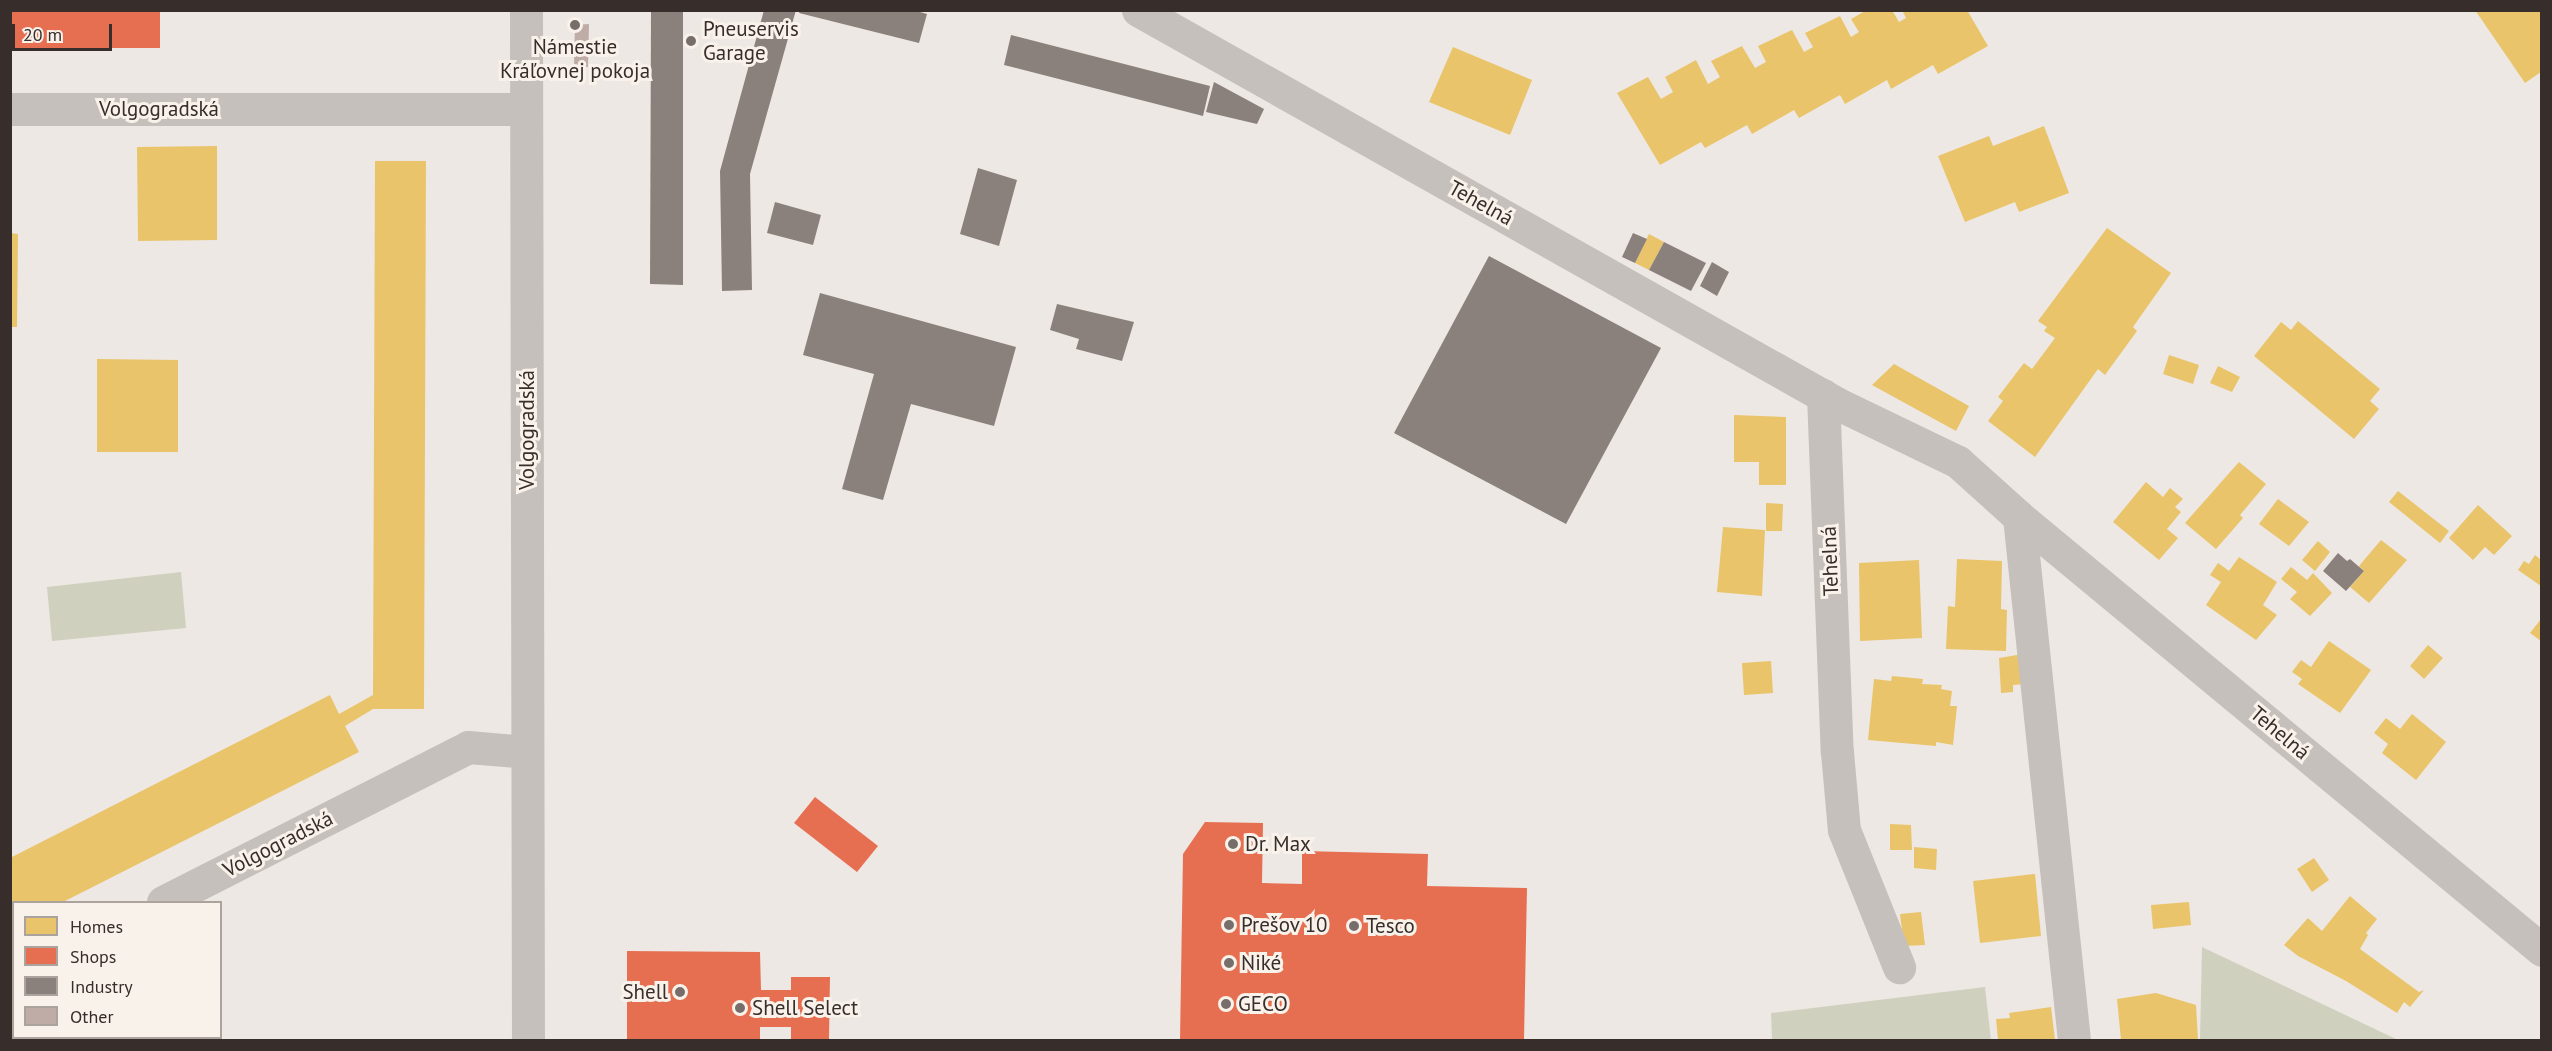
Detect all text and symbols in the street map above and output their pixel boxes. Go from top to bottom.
scale bar [15,12,116,50]
place label: Pneuservis Garage [703,16,799,66]
marker: Námestie Kráľovnej pokoja [568,18,582,32]
text: 20 m [23,23,62,46]
place label: Námestie Kráľovnej pokoja [500,34,650,84]
marker: Pneuservis Garage [684,34,698,48]
street label: Volgogradská [99,96,219,122]
street label: Tehelná [1444,175,1518,231]
street label: Volgogradská [514,370,540,490]
street label: Tehelná [1816,526,1844,596]
street label: Tehelná [2245,701,2315,765]
street label: Volgogradská [219,806,337,882]
place label: Dr. Max [1245,831,1313,857]
marker: Dr. Max [1226,837,1240,851]
legend [12,901,222,1039]
place label: Prešov 10 [1241,912,1328,938]
place label: Tesco [1366,913,1415,939]
text: Homes [70,915,123,938]
marker: Prešov 10 [1222,918,1236,932]
marker: Tesco [1347,919,1361,933]
text: Shops [70,945,116,968]
place label: Niké [1241,950,1281,976]
marker: Niké [1222,956,1236,970]
text: Industry [70,975,133,998]
place label: Shell [622,979,668,1005]
marker: Shell [673,985,687,999]
place label: GECO [1238,991,1288,1017]
place label: Shell Select [752,995,858,1021]
marker: GECO [1219,997,1233,1011]
marker: Shell Select [733,1001,747,1015]
text: Other [70,1005,114,1028]

